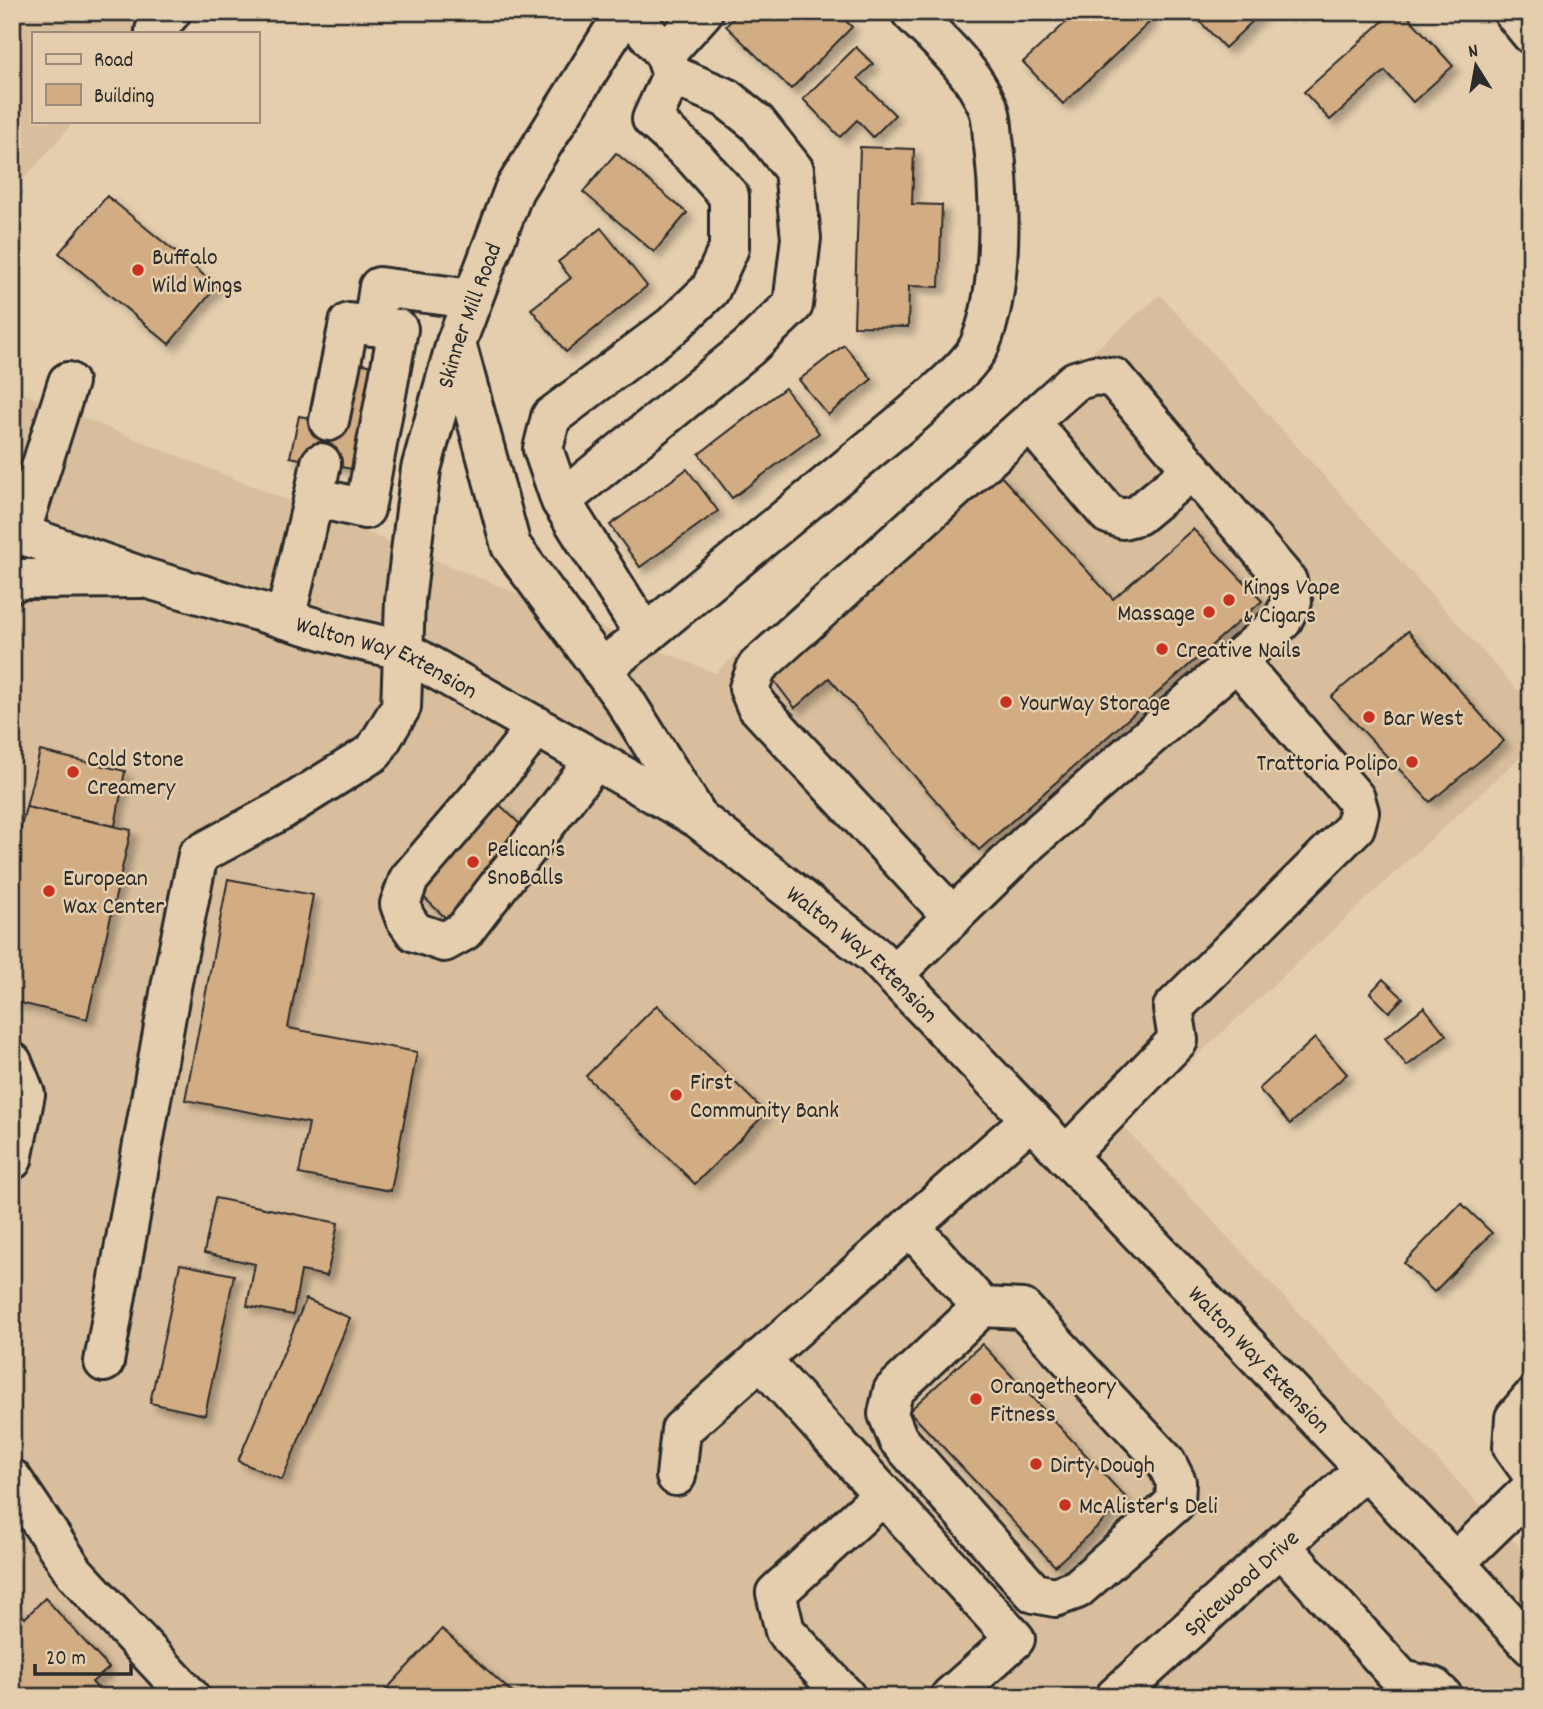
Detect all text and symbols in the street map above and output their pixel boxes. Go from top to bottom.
legend [32,32,259,122]
north arrow [1442,32,1512,102]
text: N [1466,39,1481,67]
text: Road [94,47,133,77]
text: Building [94,83,154,113]
street label: Skinner Mill Road [430,239,512,393]
place label: Buffalo Wild Wings [152,242,243,304]
marker: Buffalo Wild Wings [130,262,146,278]
place label: Kings Vape & Cigars [1243,572,1340,634]
marker: Kings Vape & Cigars [1221,592,1237,608]
place label: Massage [1117,598,1195,632]
marker: Massage [1201,604,1217,620]
street label: Walton Way Extension [291,609,483,709]
place label: Creative Nails [1176,635,1301,669]
marker: Creative Nails [1154,641,1170,657]
place label: YourWay Storage [1020,688,1170,722]
marker: YourWay Storage [998,694,1014,710]
place label: Bar West [1383,703,1463,737]
marker: Bar West [1361,709,1377,725]
place label: Cold Stone Creamery [87,744,184,806]
place label: Trattoria Polipo [1256,748,1398,782]
marker: Trattoria Polipo [1404,754,1420,770]
marker: Cold Stone Creamery [65,764,81,780]
place label: Pelican’s SnoBalls [487,834,565,896]
marker: Pelican’s SnoBalls [465,854,481,870]
place label: European Wax Center [63,863,164,925]
street label: Walton Way Extension [778,879,945,1032]
marker: European Wax Center [41,883,57,899]
place label: First Community Bank [690,1067,839,1129]
marker: First Community Bank [668,1087,684,1103]
street label: Walton Way Extension [1179,1279,1337,1443]
place label: Orangetheory Fitness [990,1371,1117,1433]
marker: Orangetheory Fitness [968,1391,984,1407]
place label: Dirty Dough [1050,1450,1155,1484]
marker: Dirty Dough [1028,1456,1044,1472]
place label: McAlister's Deli [1079,1491,1218,1525]
marker: McAlister's Deli [1057,1497,1073,1513]
street label: Spicewood Drive [1177,1523,1308,1646]
scale bar [35,1632,131,1676]
text: 20 m [46,1645,86,1675]

